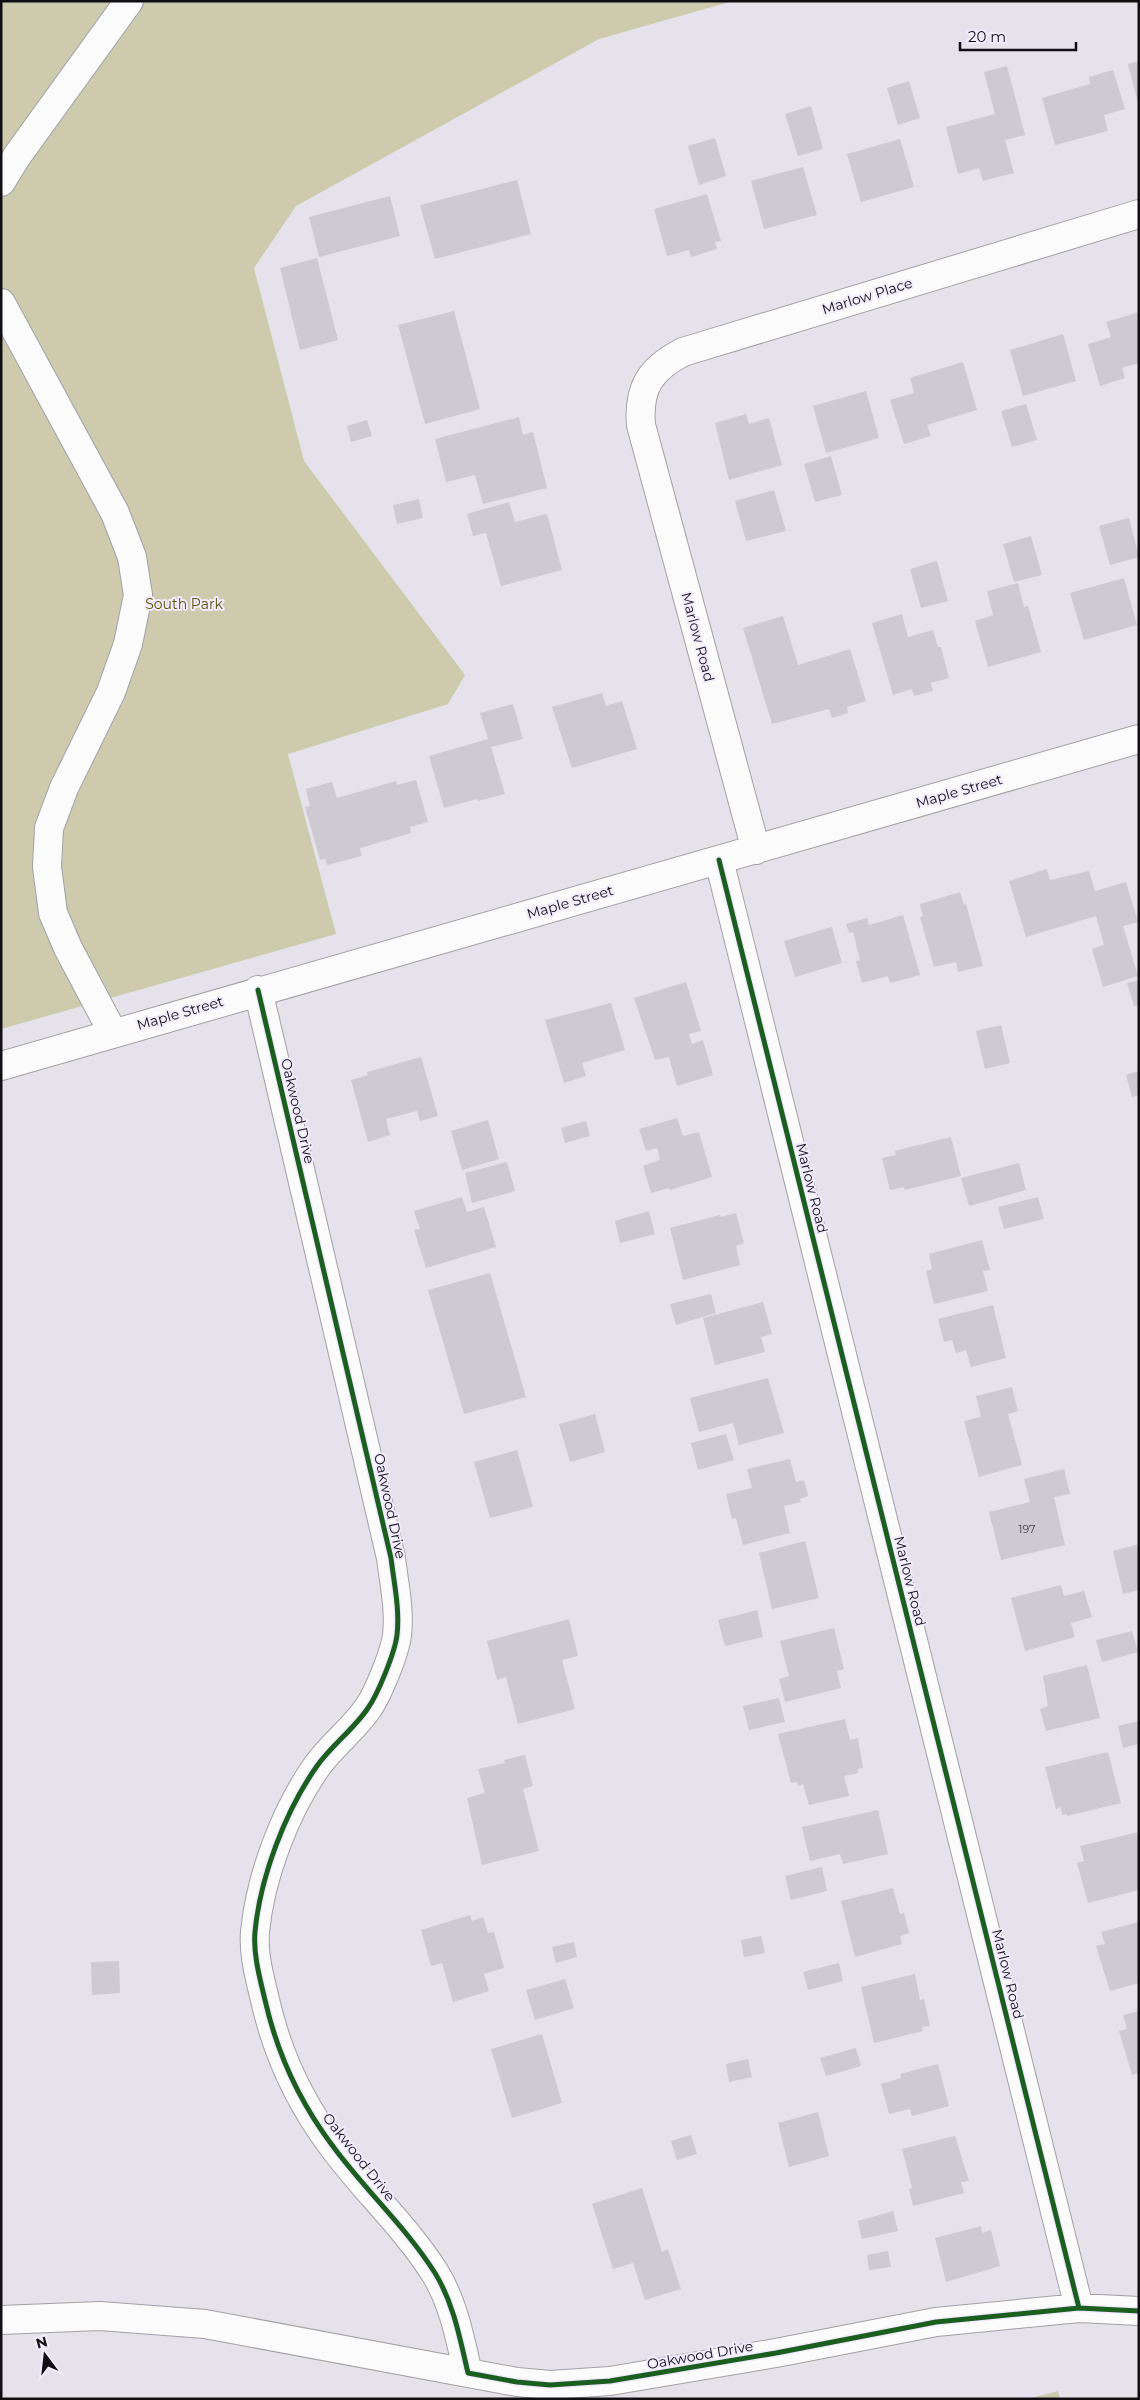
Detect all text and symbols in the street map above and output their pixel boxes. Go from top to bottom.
scale bar [960,20,1076,52]
text: 20 m [968,27,1006,46]
street label: Marlow Place [820,274,914,318]
street label: Marlow Road [677,590,719,684]
park label: South Park [145,595,223,613]
street label: Maple Street [914,770,1005,812]
street label: Maple Street [525,881,616,923]
street label: Maple Street [135,992,226,1034]
street label: Oakwood Drive [277,1057,319,1165]
street label: Marlow Road [792,1141,832,1235]
street label: Oakwood Drive [370,1452,410,1560]
house number: 197 [1018,1522,1036,1536]
street label: Marlow Road [890,1534,930,1628]
street label: Marlow Road [988,1927,1028,2021]
street label: Oakwood Drive [319,2109,399,2205]
north arrow [20,2330,70,2380]
text: N [34,2332,49,2353]
street label: Oakwood Drive [646,2337,754,2373]

